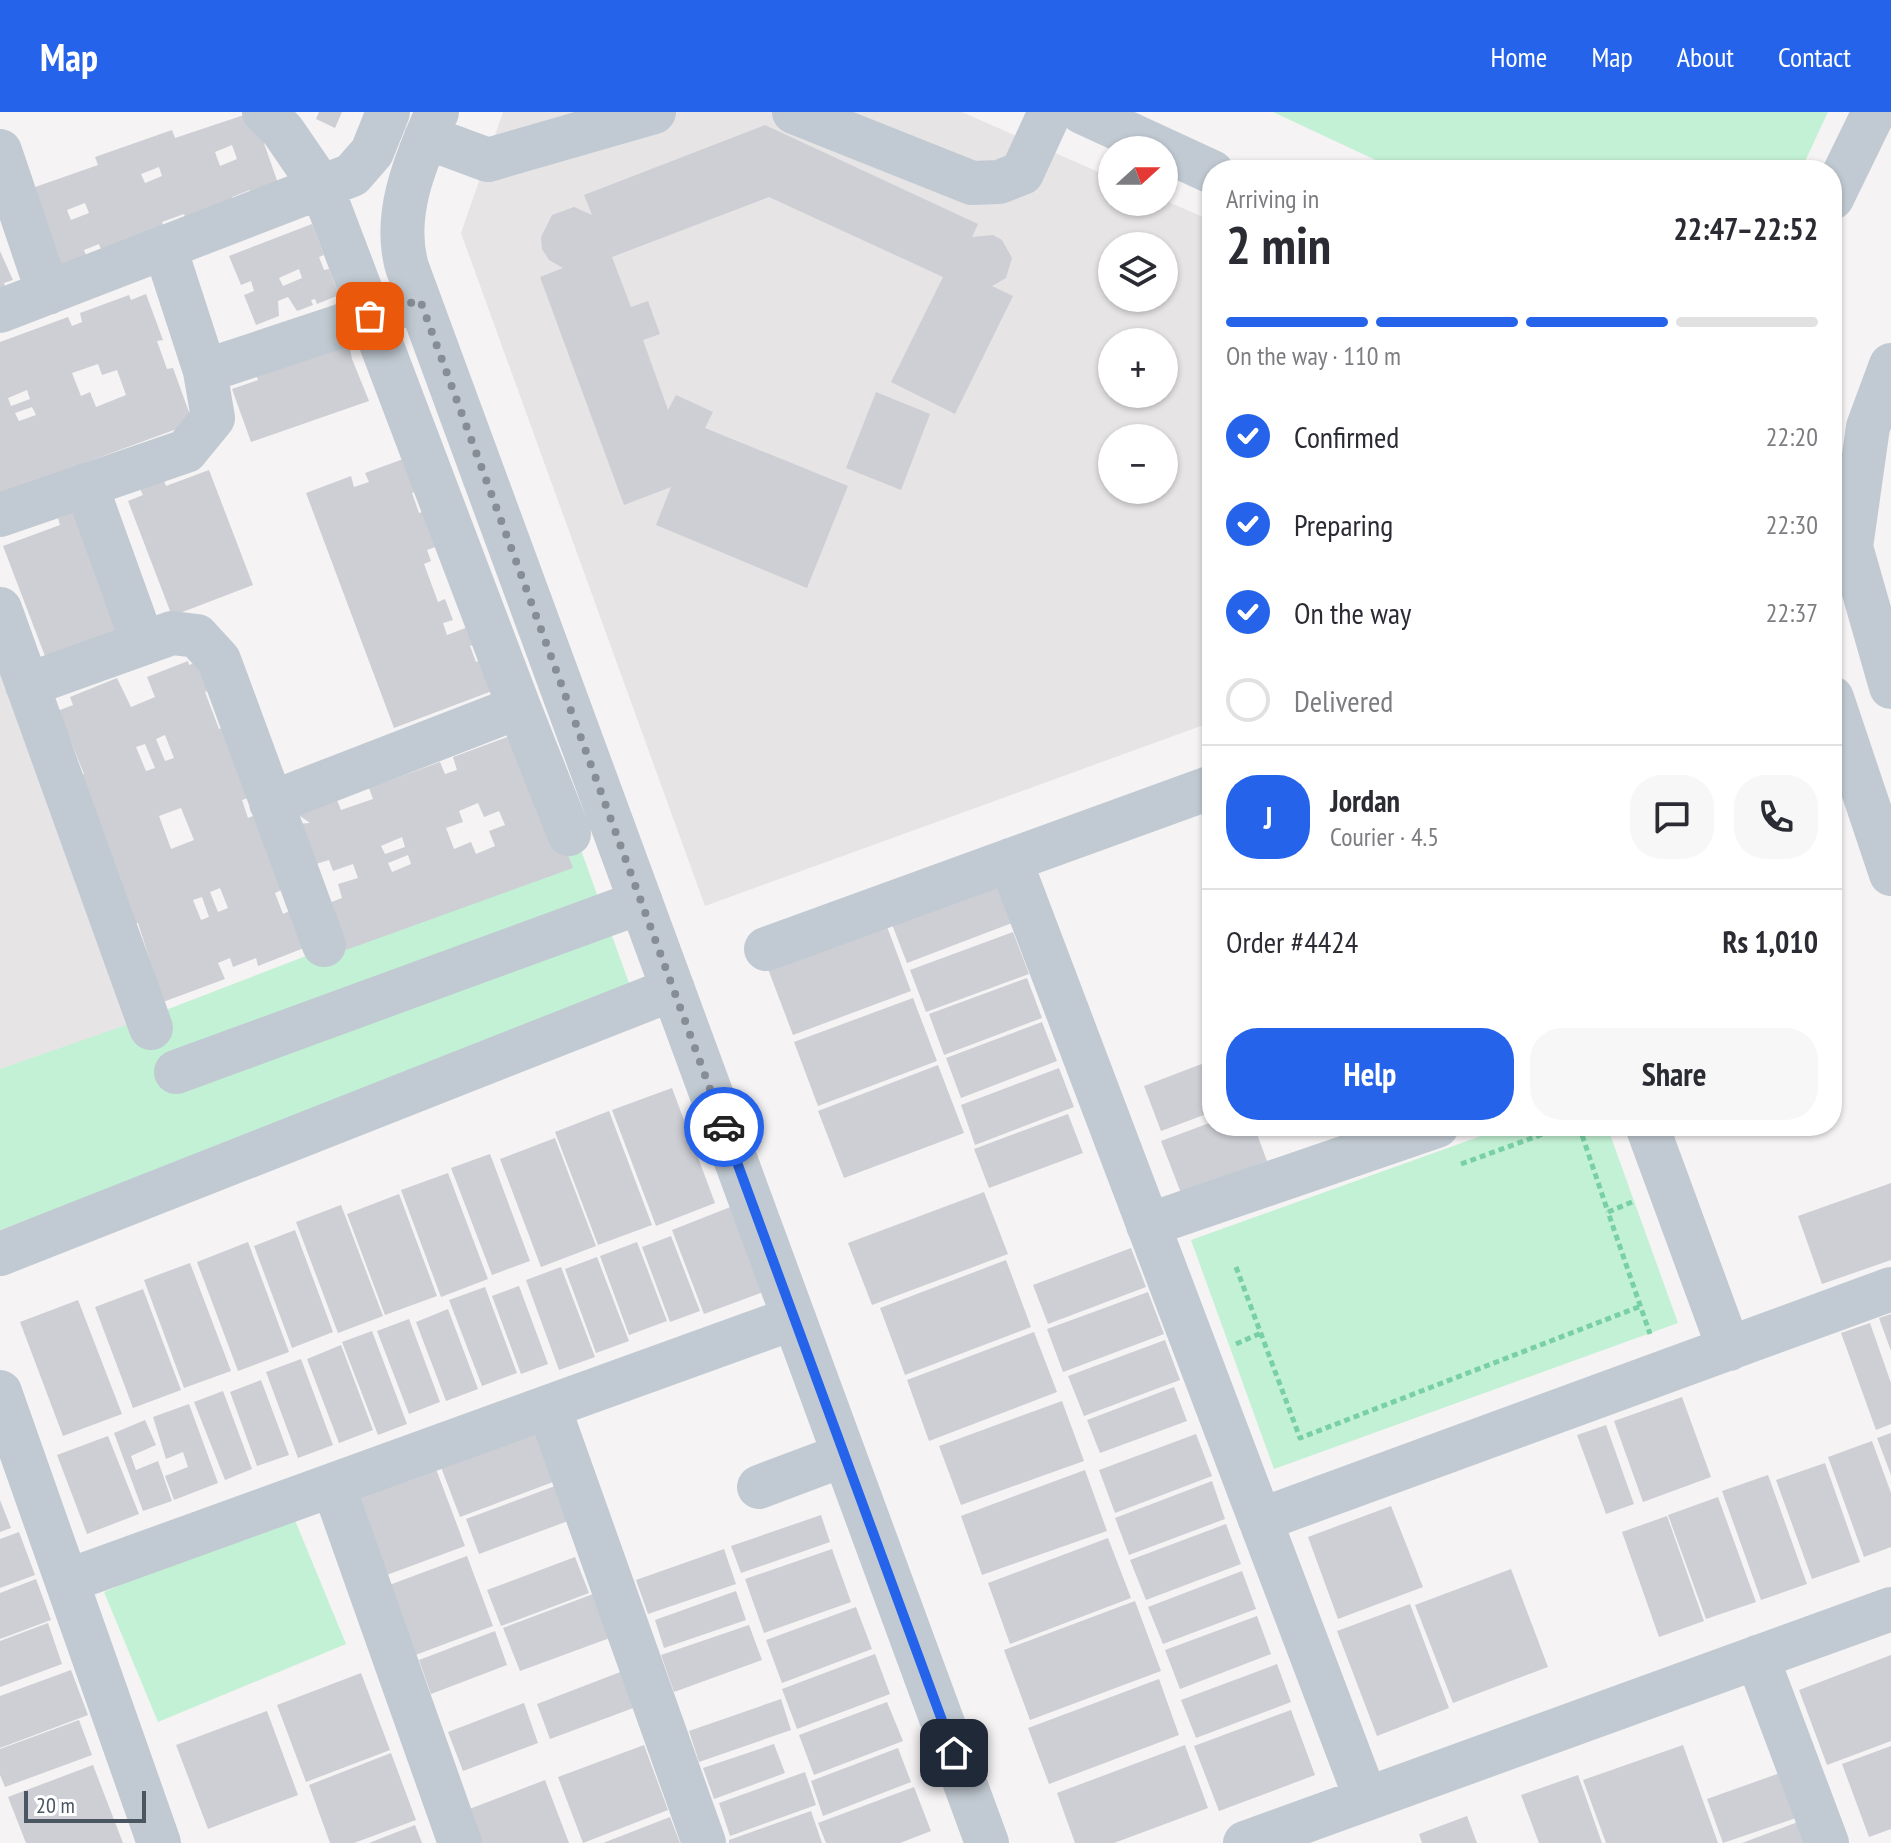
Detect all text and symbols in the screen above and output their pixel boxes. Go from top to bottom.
text: Map [40,32,98,81]
text: Home [1491,38,1547,75]
text: Map [1591,38,1633,75]
text: About [1677,38,1734,75]
text: Contact [1778,38,1851,75]
north arrow [1098,136,1178,216]
map controls [1098,136,1178,504]
text: Arriving in [1226,182,1319,215]
text: 22:47–22:52 [1674,209,1818,248]
text: 2 min [1226,211,1331,278]
button: layers [1098,232,1178,312]
pin [336,282,404,350]
icon: bag [348,294,392,338]
button: + [1098,328,1178,408]
text: On the way · 110 m [1226,339,1401,372]
icon: check [1226,414,1270,458]
text: Confirmed [1294,417,1399,456]
text: 22:20 [1766,420,1818,453]
button: − [1098,424,1178,504]
icon: check [1226,502,1270,546]
text: Preparing [1294,505,1393,544]
text: 22:30 [1766,508,1818,541]
icon: check [1226,590,1270,634]
text: On the way [1294,593,1411,632]
text: 22:37 [1766,596,1818,629]
text: Delivered [1294,681,1393,720]
button: chat [1630,775,1714,859]
button: phone [1734,775,1818,859]
text: Jordan [1330,781,1400,820]
text: J [1264,798,1272,837]
text: Courier · 4.5 [1330,820,1439,853]
text: Order #4424 [1226,922,1358,961]
text: Rs 1,010 [1722,922,1818,961]
button: Help [1226,1028,1514,1120]
button: Share [1530,1028,1818,1120]
courier [684,1087,764,1167]
icon: car [702,1105,746,1149]
pin [920,1719,988,1787]
icon: home [932,1731,976,1775]
scale bar [24,1787,146,1823]
text: 20 m [36,1791,75,1819]

